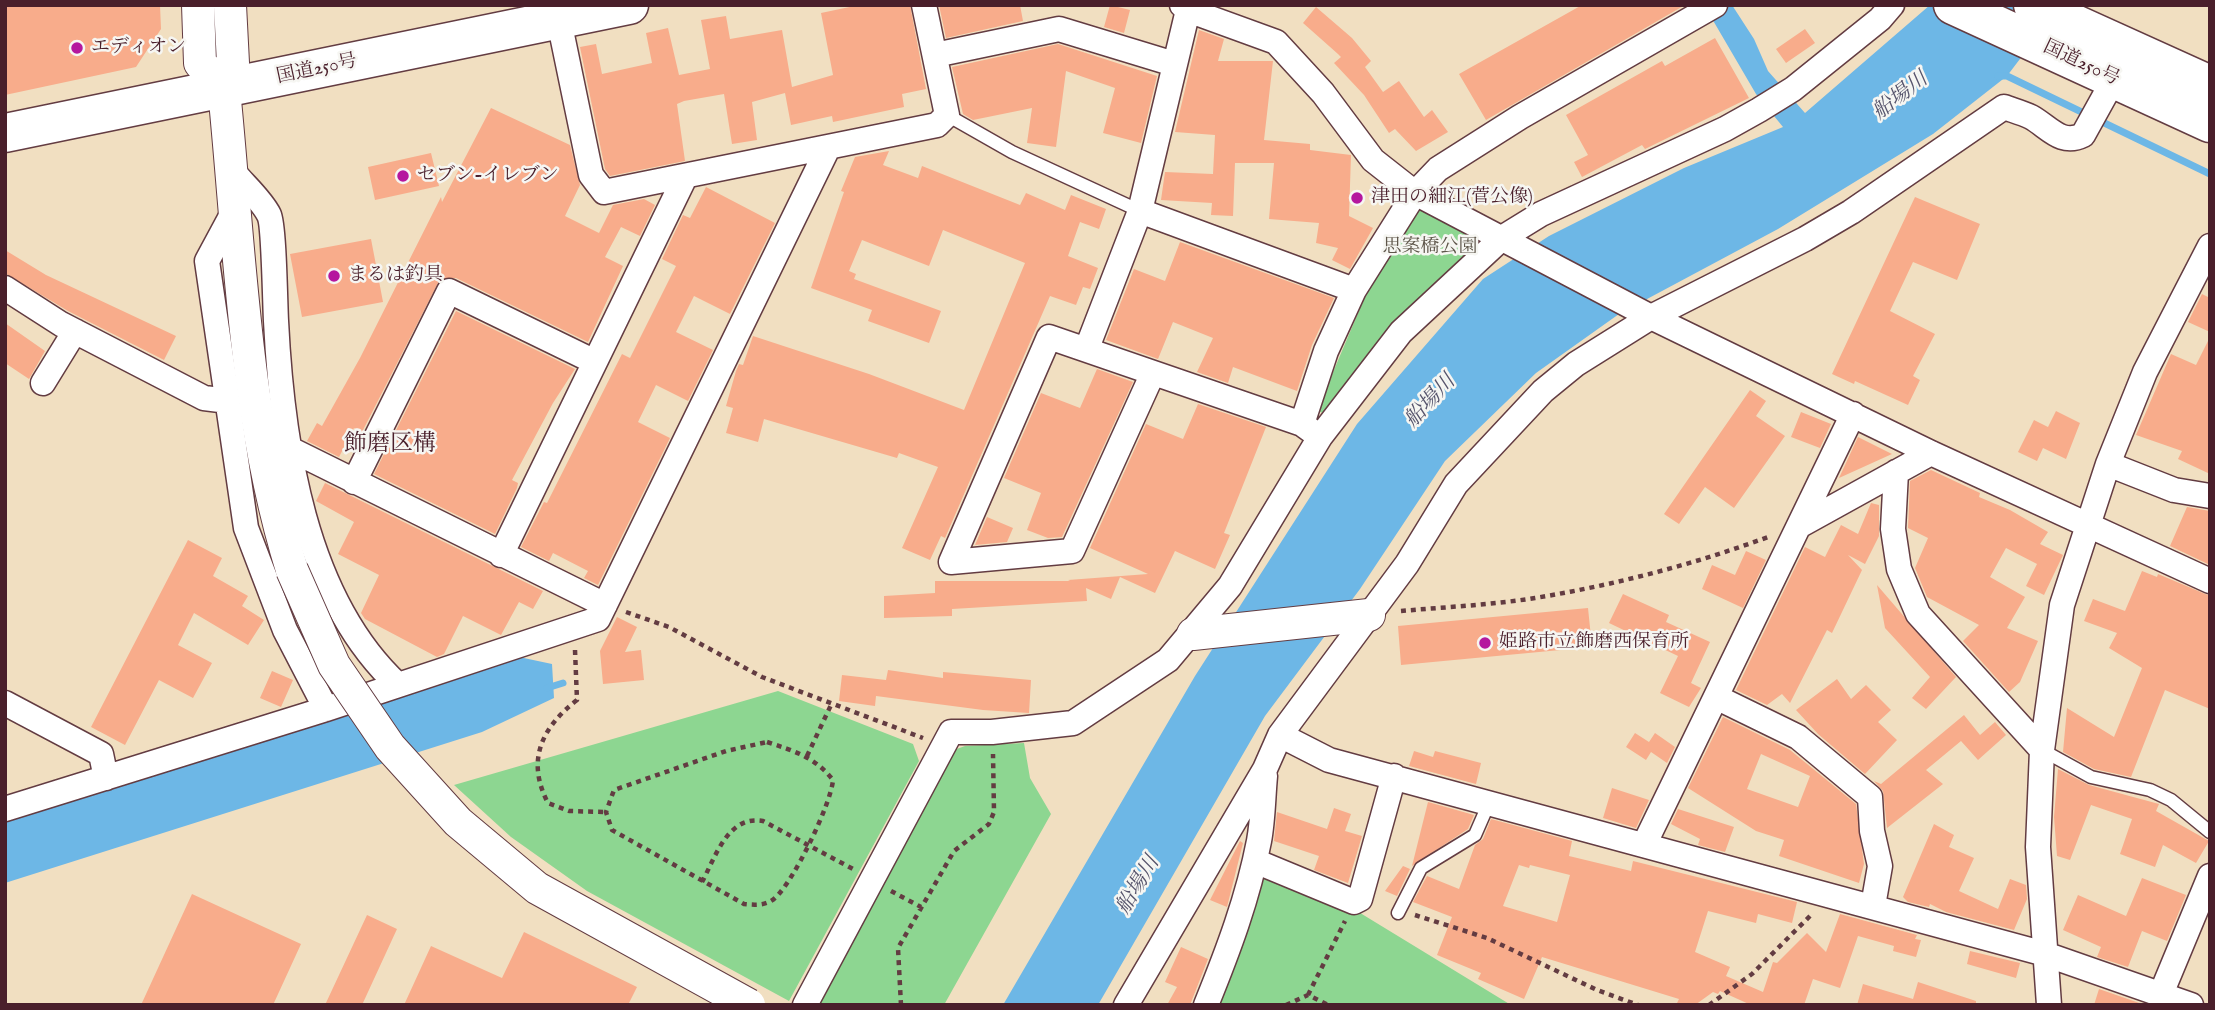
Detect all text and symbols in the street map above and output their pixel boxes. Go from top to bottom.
street label: 国道250号 [2039,36,2123,92]
place label: エディオン [91,37,186,59]
marker: エディオン [69,40,85,56]
street label: 国道250号 [275,50,359,90]
water label: 船場川 [1868,68,1934,126]
place label: セブン-イレブン [417,165,559,187]
marker: セブン-イレブン [395,168,411,184]
place label: 津田の細江(菅公像) [1371,187,1533,209]
marker: 津田の細江(菅公像) [1349,190,1365,206]
park label: 思案橋公園 [1383,237,1477,259]
place label: まるは釣具 [348,265,443,287]
marker: まるは釣具 [326,268,342,284]
water label: 船場川 [1400,370,1462,434]
district label: 飾磨区構 [344,431,436,459]
place label: 姫路市立飾磨西保育所 [1499,632,1689,654]
marker: 姫路市立飾磨西保育所 [1477,635,1493,651]
water label: 船場川 [1112,853,1166,919]

